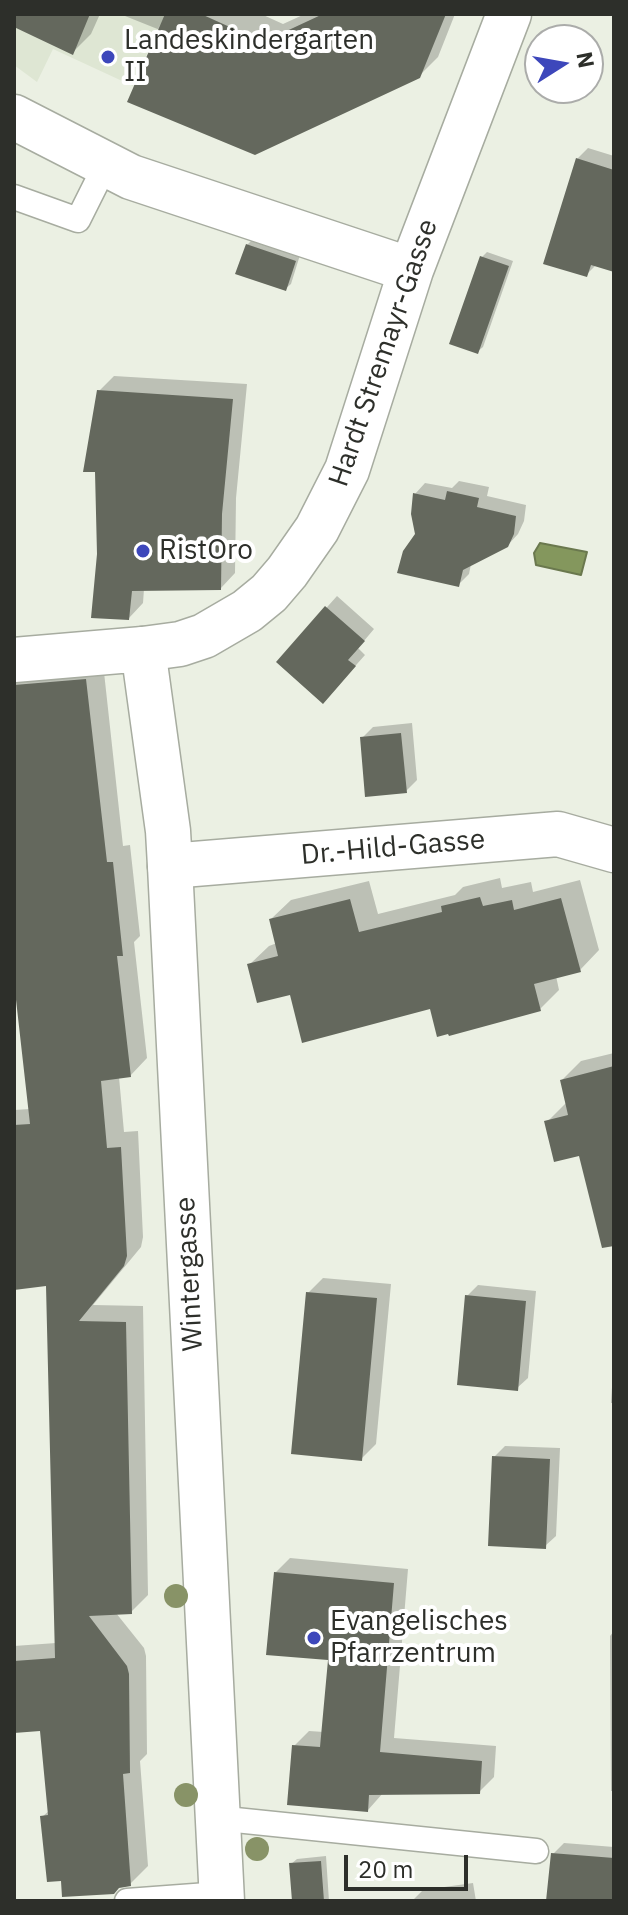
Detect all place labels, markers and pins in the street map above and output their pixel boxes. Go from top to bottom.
place label: Landeskindergarten II [124,24,374,90]
marker: Landeskindergarten II [99,48,117,66]
place label: RistOro [159,534,253,568]
marker: RistOro [134,542,152,560]
place label: Evangelisches Pfarrzentrum [330,1605,508,1671]
marker: Evangelisches Pfarrzentrum [305,1629,323,1647]

